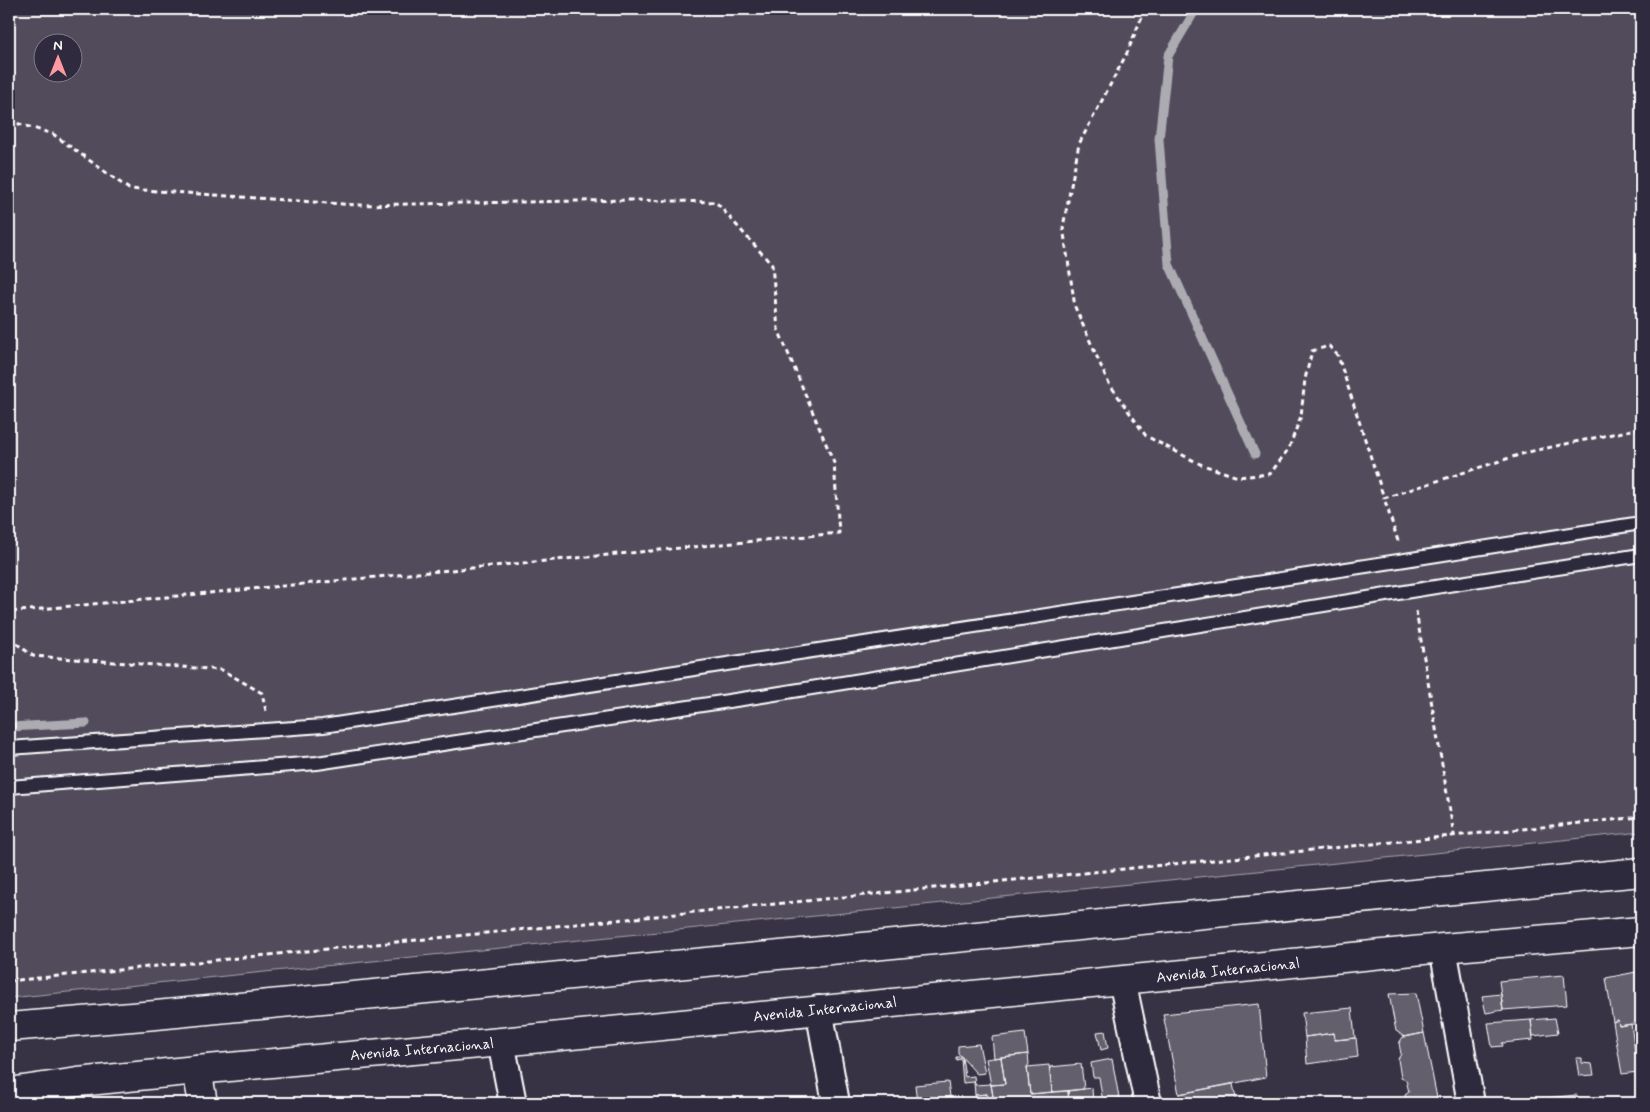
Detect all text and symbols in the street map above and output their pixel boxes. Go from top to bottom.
north arrow [32,32,82,82]
text: N [53,37,63,55]
street label: Avenida Internacional [1155,954,1301,988]
street label: Avenida Internacional [752,993,898,1027]
street label: Avenida Internacional [349,1034,495,1066]

